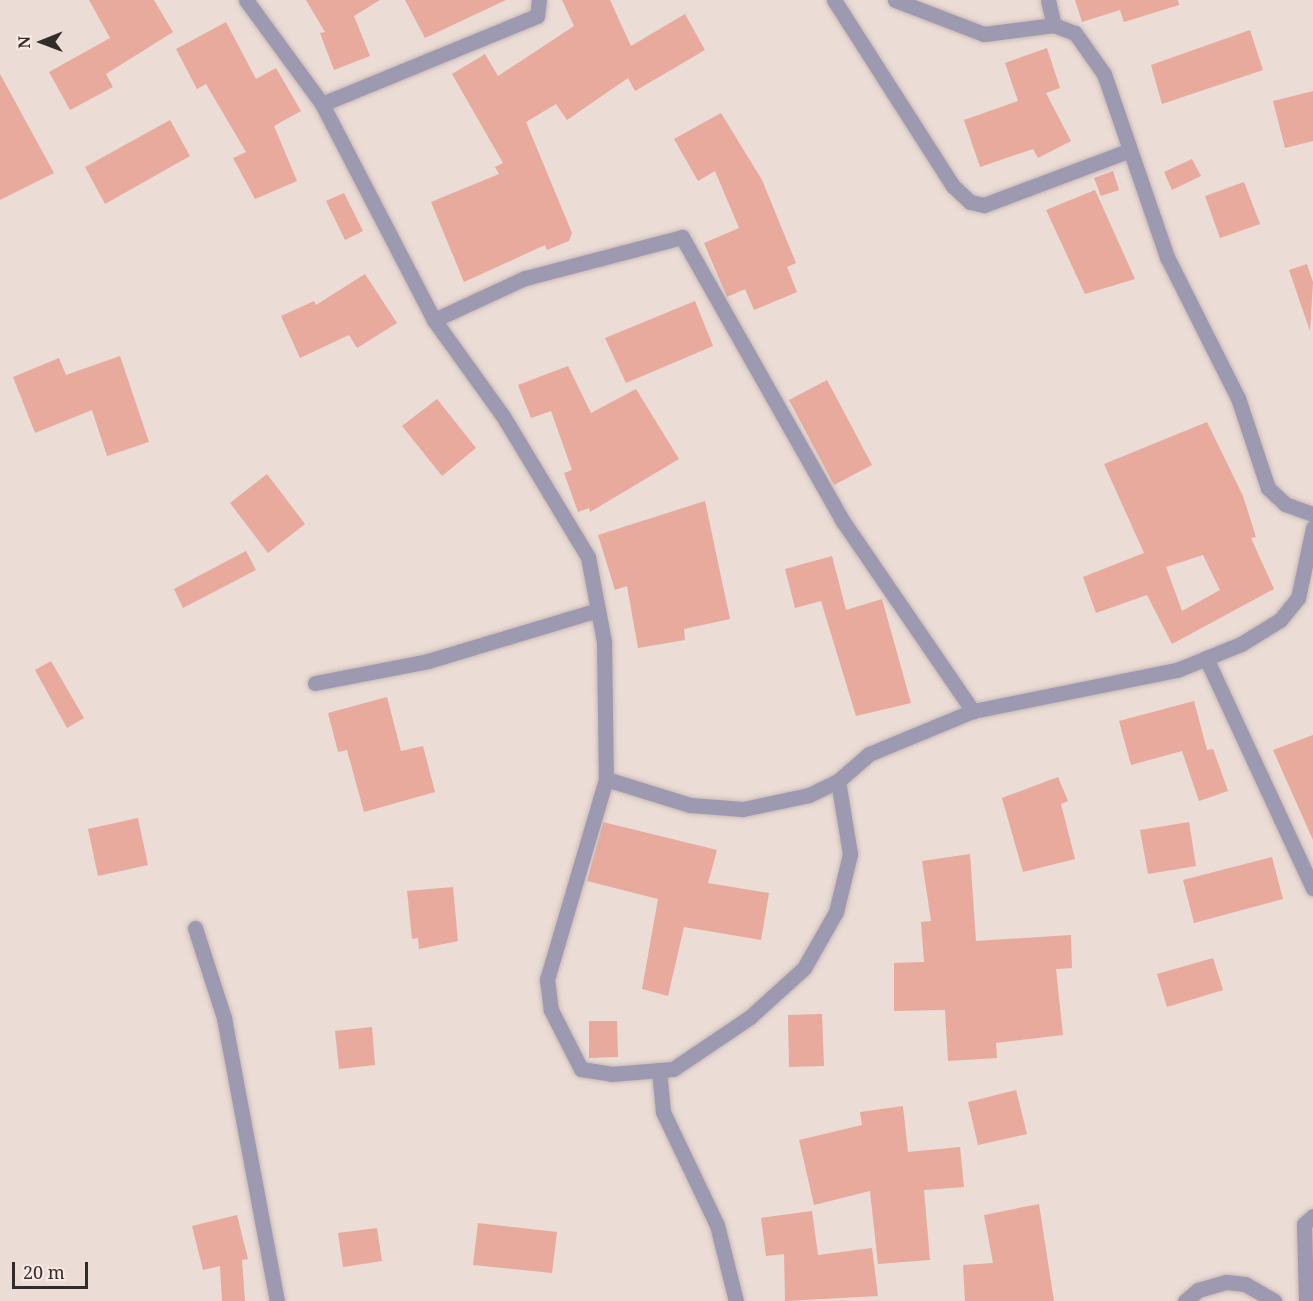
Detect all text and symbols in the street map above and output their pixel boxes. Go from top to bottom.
north arrow [12,12,72,72]
text: N [13,36,35,49]
scale bar [15,1250,92,1288]
text: 20 m [23,1260,65,1284]

